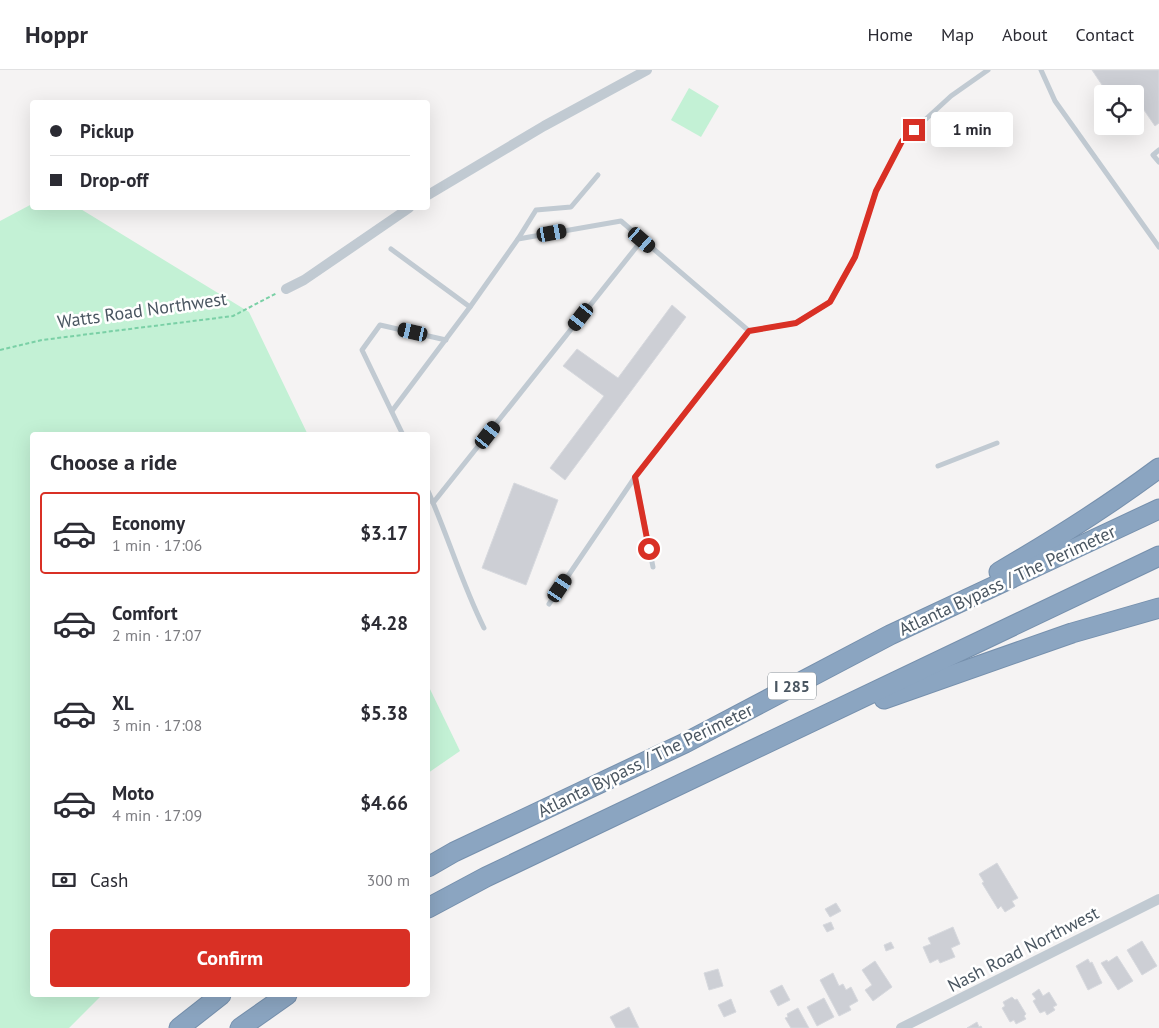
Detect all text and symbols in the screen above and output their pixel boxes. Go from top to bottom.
text: Hoppr [25,19,88,50]
text: Home [867,23,913,46]
text: Map [941,23,974,46]
text: About [1002,23,1048,46]
text: Contact [1076,23,1134,46]
map controls [1094,85,1144,135]
button: locate [1094,85,1144,135]
callout: 1 min [932,112,1014,148]
text: Pickup [80,119,134,143]
route end [903,119,925,141]
text: 1 min [952,119,992,139]
text: Drop-off [80,168,148,192]
car [535,223,568,243]
car [625,224,658,256]
street label: Watts Road Northwest [56,287,228,333]
car [565,301,596,333]
car [396,321,429,343]
car [472,419,503,451]
text: Choose a ride [50,448,177,476]
icon: car [52,511,97,556]
text: Economy [112,511,185,535]
street label: Atlanta Bypass / The Perimeter [895,520,1119,640]
text: $3.17 [360,521,408,545]
text: 1 min · 17:06 [112,535,202,555]
route start [638,538,660,560]
car [545,571,574,605]
icon: car [52,601,97,646]
text: Comfort [112,601,178,625]
text: $4.28 [360,611,408,635]
text: 2 min · 17:07 [112,625,202,645]
road number: I 285 [768,672,816,700]
icon: car [52,691,97,736]
text: XL [112,691,134,715]
street label: Atlanta Bypass / The Perimeter [534,698,756,822]
text: $5.38 [360,701,408,725]
text: 3 min · 17:08 [112,715,202,735]
icon: car [52,781,97,826]
text: Moto [112,781,154,805]
text: $4.66 [360,791,408,815]
text: 4 min · 17:09 [112,805,202,825]
icon: cash [50,866,78,894]
text: Cash [90,868,128,892]
text: 300 m [367,870,410,890]
street label: Nash Road Northwest [944,901,1102,997]
button: Confirm [50,929,410,987]

